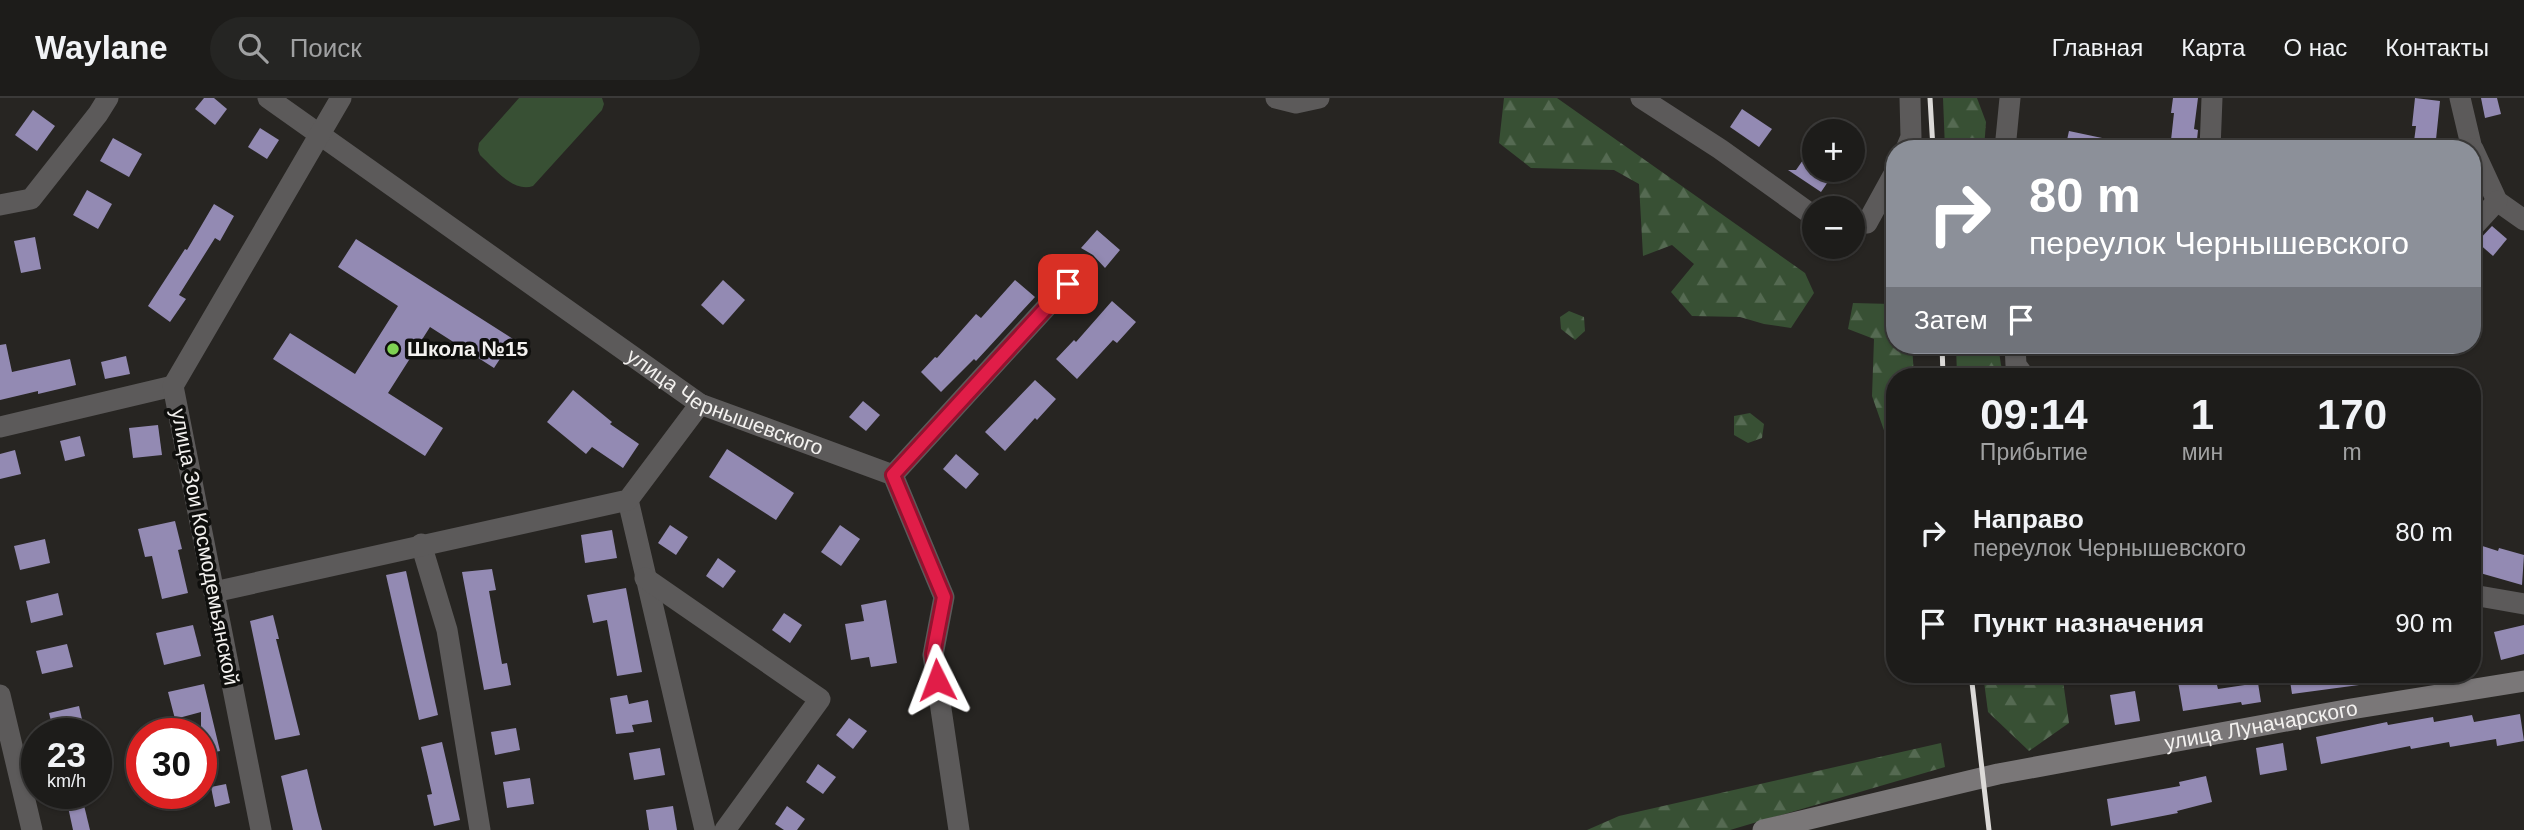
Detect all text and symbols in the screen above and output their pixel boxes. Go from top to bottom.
search box [210,17,700,80]
text: Waylane [35,29,168,66]
icon: search [234,29,272,67]
text: Поиск [290,33,362,63]
text: Главная [2052,34,2143,61]
text: Карта [2181,34,2245,61]
text: О нас [2283,34,2347,61]
text: Контакты [2385,34,2489,61]
map controls [1802,119,1865,259]
button: + [1802,119,1865,182]
icon: right [1914,168,2005,259]
text: 80 m [2029,168,2141,222]
button: − [1802,196,1865,259]
text: переулок Чернышевского [2029,225,2409,261]
pin [1038,254,1098,314]
icon: arrive [1049,265,1087,303]
icon: arrive [2002,301,2040,339]
text: Затем [1914,305,1988,335]
place label: Школа №15 [407,337,529,360]
marker: Школа №15 [385,341,401,357]
street label: улица Чернышевского [622,344,827,459]
text: 09:14 [1980,391,2088,438]
text: 1 [2191,391,2214,438]
text: 170 [2317,391,2387,438]
street label: улица Зои Космодемьянской [167,407,244,687]
text: Прибытие [1980,439,2088,465]
text: мин [2182,439,2223,465]
text: m [2342,439,2362,465]
text: Направо [1973,504,2084,534]
icon: right [1914,514,1952,552]
text: 80 m [2395,517,2453,547]
text: переулок Чернышевского [1973,535,2246,561]
icon: arrive [1914,605,1952,643]
text: Пункт назначения [1973,608,2204,638]
text: 90 m [2395,608,2453,638]
position arrow [900,643,974,717]
street label: улица Луначарского [2163,696,2359,754]
speed limit sign: 30 [126,718,217,809]
text: 23 [47,735,86,774]
text: km/h [47,771,86,791]

